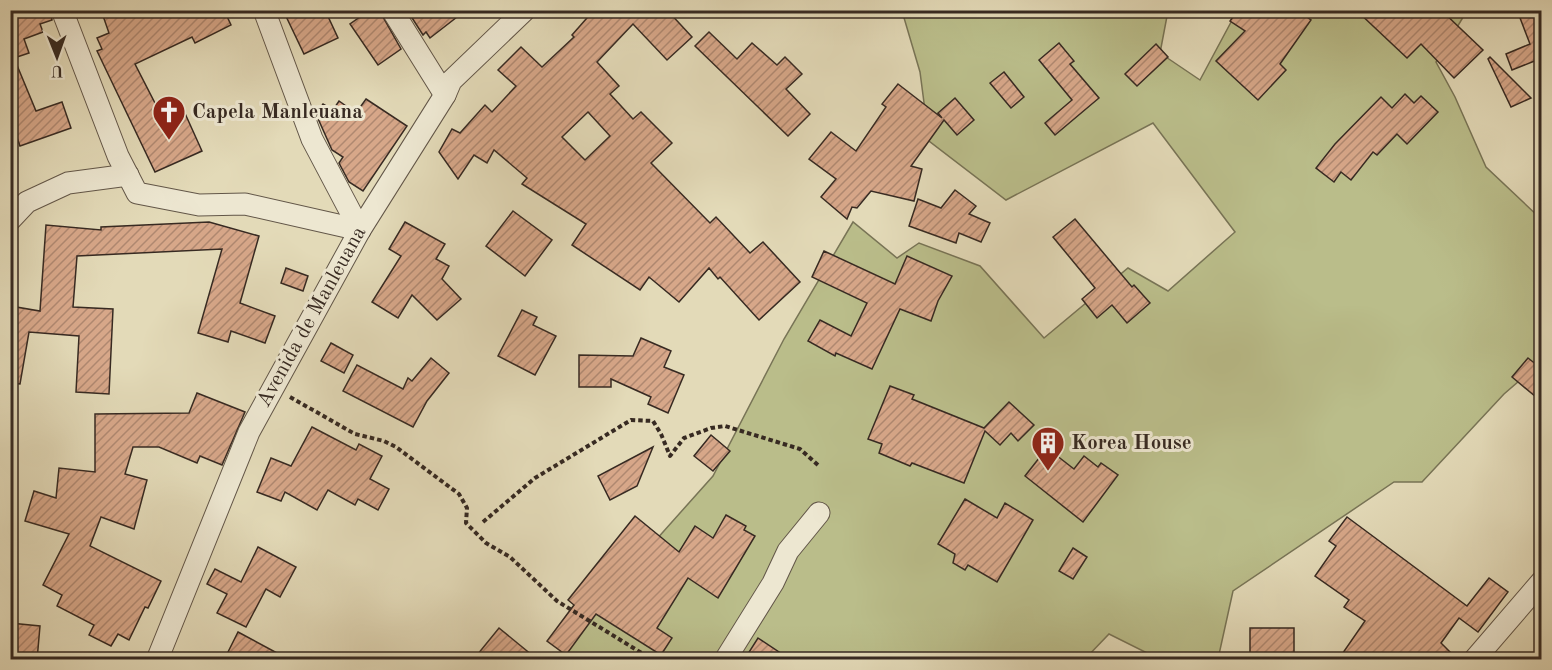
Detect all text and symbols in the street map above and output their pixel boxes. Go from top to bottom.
north arrow [27,27,87,87]
text: U [50,62,64,78]
church icon: Capela Manleuana [151,94,187,141]
place label: Capela Manleuana [192,102,363,123]
street label: Avenida de Manleuana [254,223,370,411]
building icon: Korea House [1030,425,1066,472]
place label: Korea House [1071,433,1192,454]

